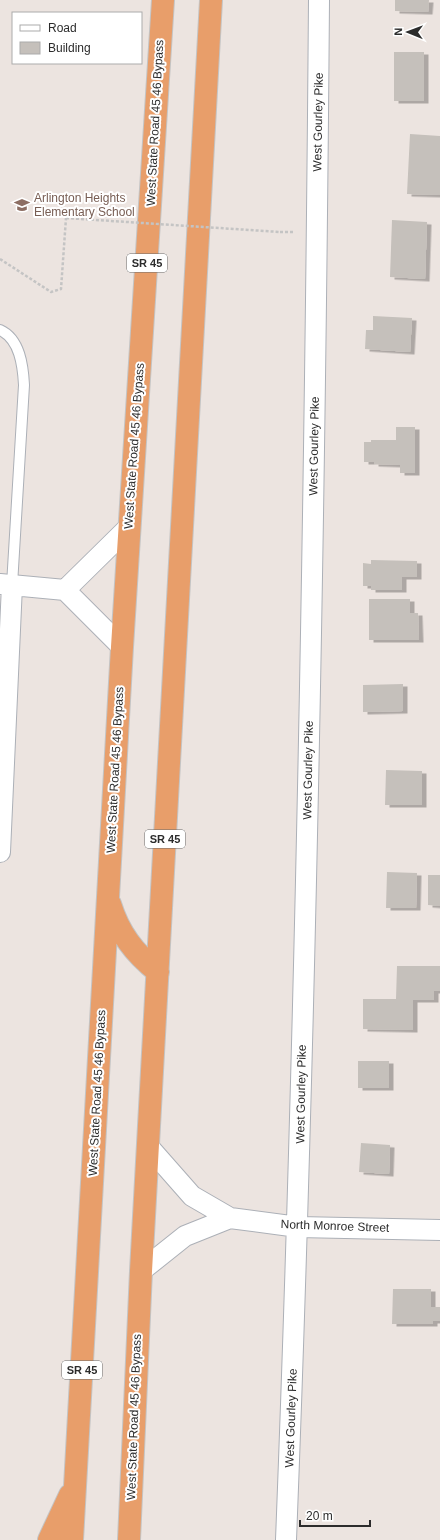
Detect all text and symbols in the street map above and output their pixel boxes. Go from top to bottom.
legend [12,12,142,64]
north arrow [388,12,428,52]
text: Road [48,21,77,35]
text: N [392,28,404,36]
street label: West State Road 45 46 Bypass [144,39,166,207]
text: Building [48,41,91,55]
street label: West Gourley Pike [310,72,326,172]
place label: Arlington Heights Elementary School [34,191,135,219]
school or university icon: Arlington Heights Elementary School [13,196,31,214]
road number: SR 45 [127,254,167,272]
street label: West State Road 45 46 Bypass [121,362,147,530]
street label: West Gourley Pike [306,396,322,496]
street label: West State Road 45 46 Bypass [104,686,126,854]
street label: West Gourley Pike [300,720,316,820]
road number: SR 45 [145,830,185,848]
street label: West State Road 45 46 Bypass [86,1009,108,1177]
street label: West Gourley Pike [293,1044,309,1144]
street label: North Monroe Street [280,1217,390,1235]
street label: West State Road 45 46 Bypass [124,1334,144,1500]
road number: SR 45 [62,1361,102,1379]
street label: West Gourley Pike [282,1368,300,1468]
scale bar [300,1502,370,1528]
text: 20 m [306,1509,333,1523]

